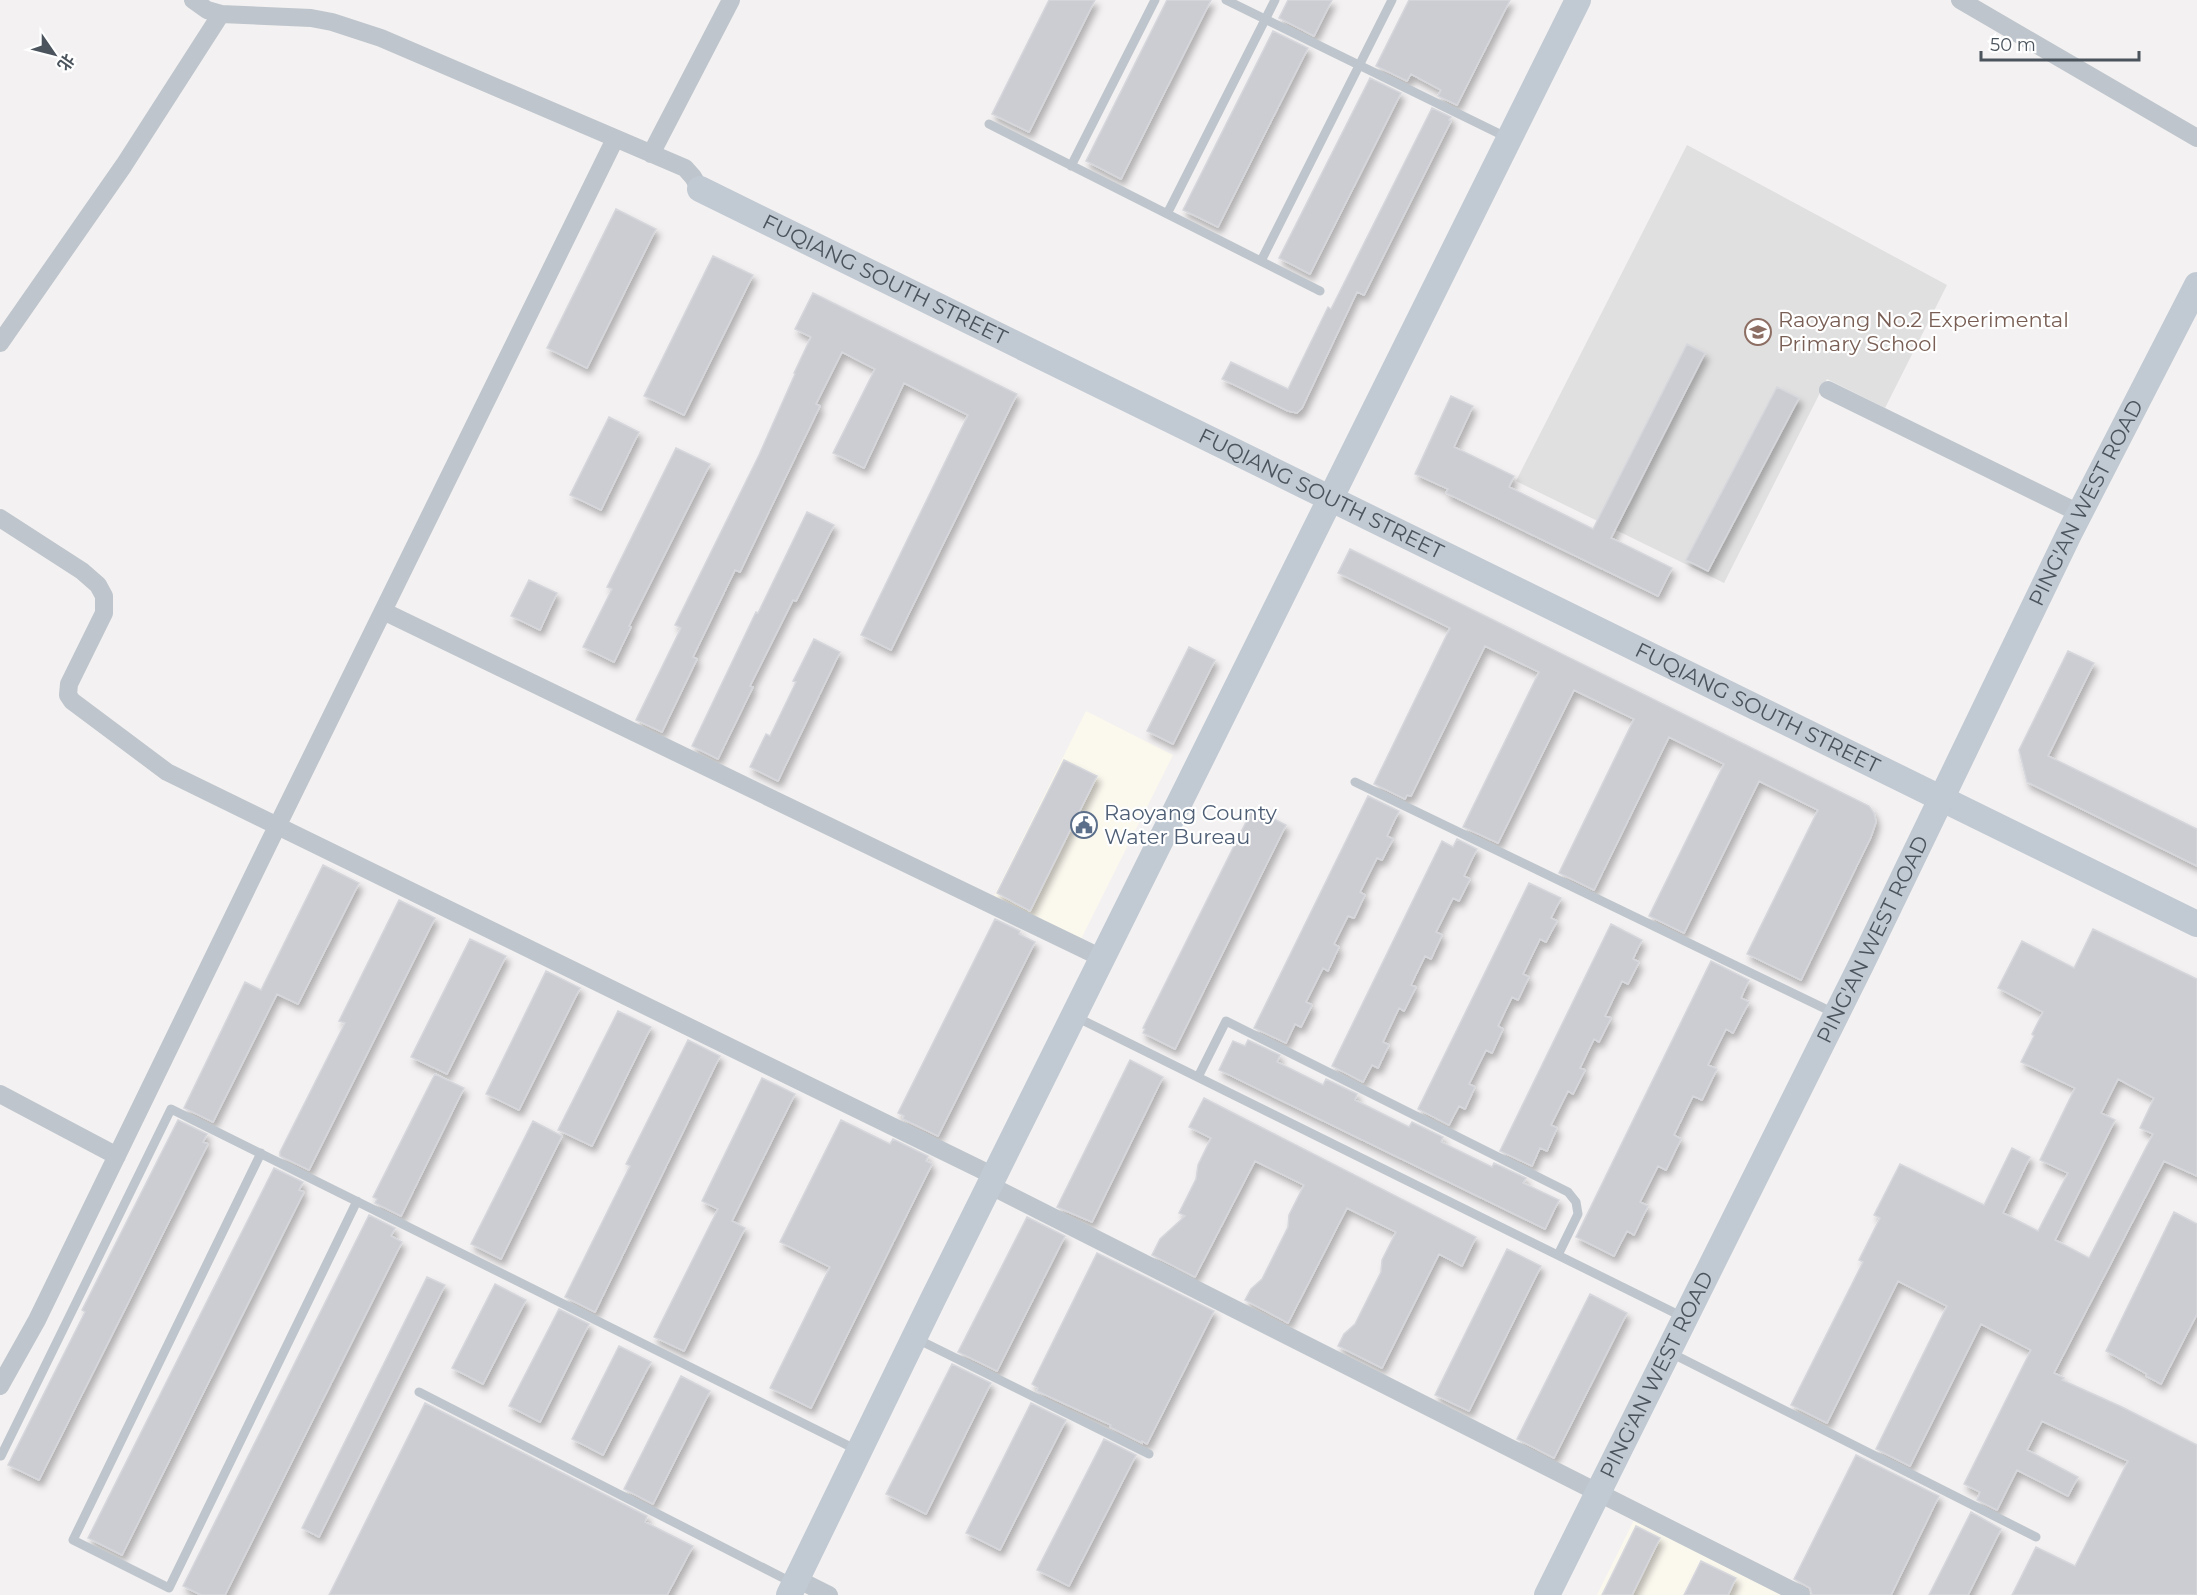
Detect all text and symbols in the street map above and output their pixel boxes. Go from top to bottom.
north arrow [24,24,84,84]
scale bar [1981,24,2138,62]
text: 50 m [1990,34,2036,56]
text: 北 [54,50,78,74]
street label: FUQIANG SOUTH STREET [759,209,1012,350]
place label: Raoyang No.2 Experimental Primary School [1778,307,2069,356]
school or university icon: Raoyang No.2 Experimental Primary School [1743,317,1773,347]
street label: PING'AN WEST ROAD [2023,395,2148,610]
street label: FUQIANG SOUTH STREET [1195,423,1448,564]
street label: FUQIANG SOUTH STREET [1631,637,1884,778]
place label: Raoyang County Water Bureau [1104,800,1277,849]
public building icon: Raoyang County Water Bureau [1069,810,1099,840]
street label: PING'AN WEST ROAD [1811,831,1934,1047]
street label: PING'AN WEST ROAD [1594,1267,1718,1482]

